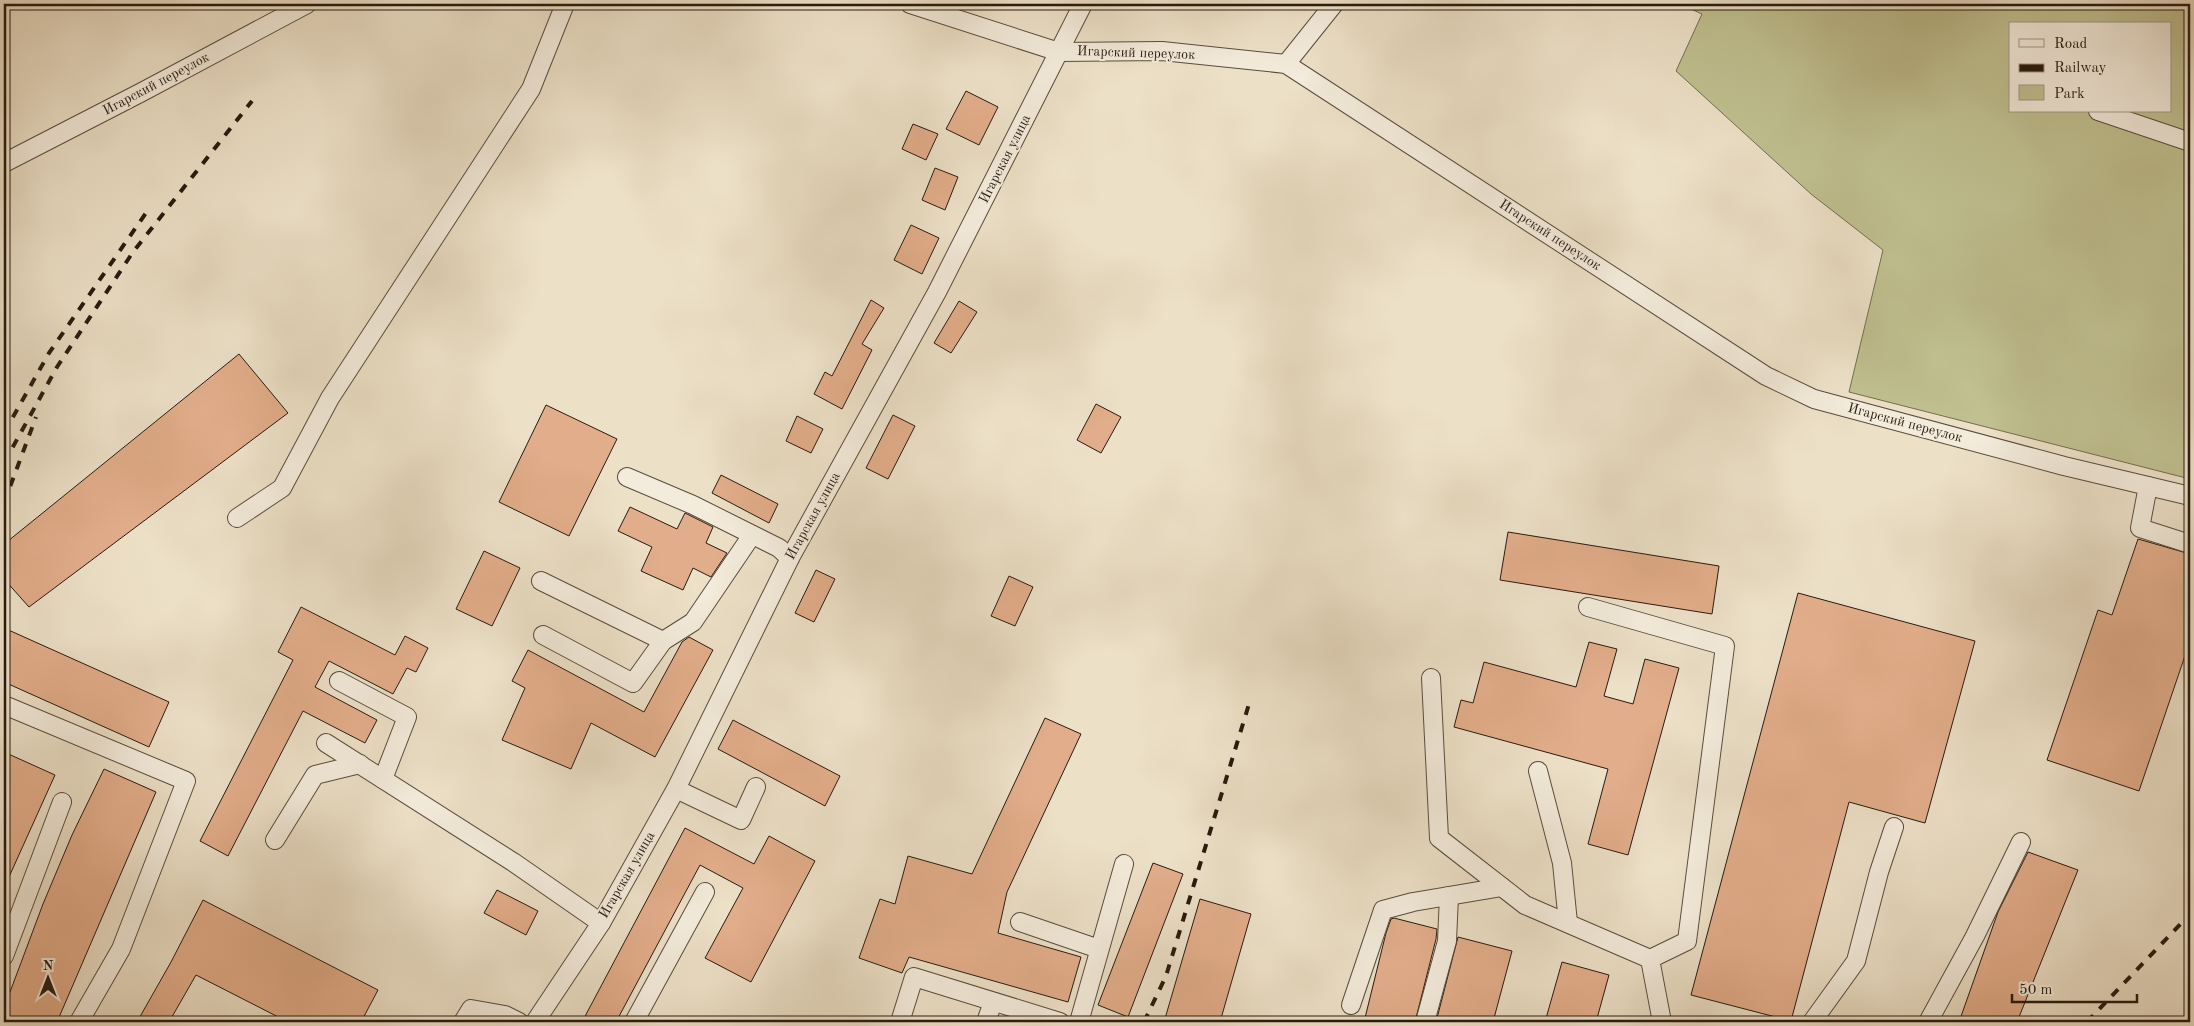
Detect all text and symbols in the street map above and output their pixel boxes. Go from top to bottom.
legend [2009,22,2172,112]
text: Road [2054,37,2088,52]
street label: Игарский переулок [1077,44,1195,62]
street label: Игарский переулок [101,50,211,118]
text: Railway [2054,61,2107,76]
text: Park [2054,87,2085,102]
street label: Игарская улица [977,112,1033,206]
street label: Игарский переулок [1497,197,1603,273]
street label: Игарский переулок [1846,401,1964,445]
street label: Игарская улица [783,470,843,562]
street label: Игарская улица [597,829,658,921]
north arrow [22,954,72,1004]
text: N [43,959,54,973]
scale bar [2012,971,2136,1003]
text: 50 m [2019,983,2053,998]

